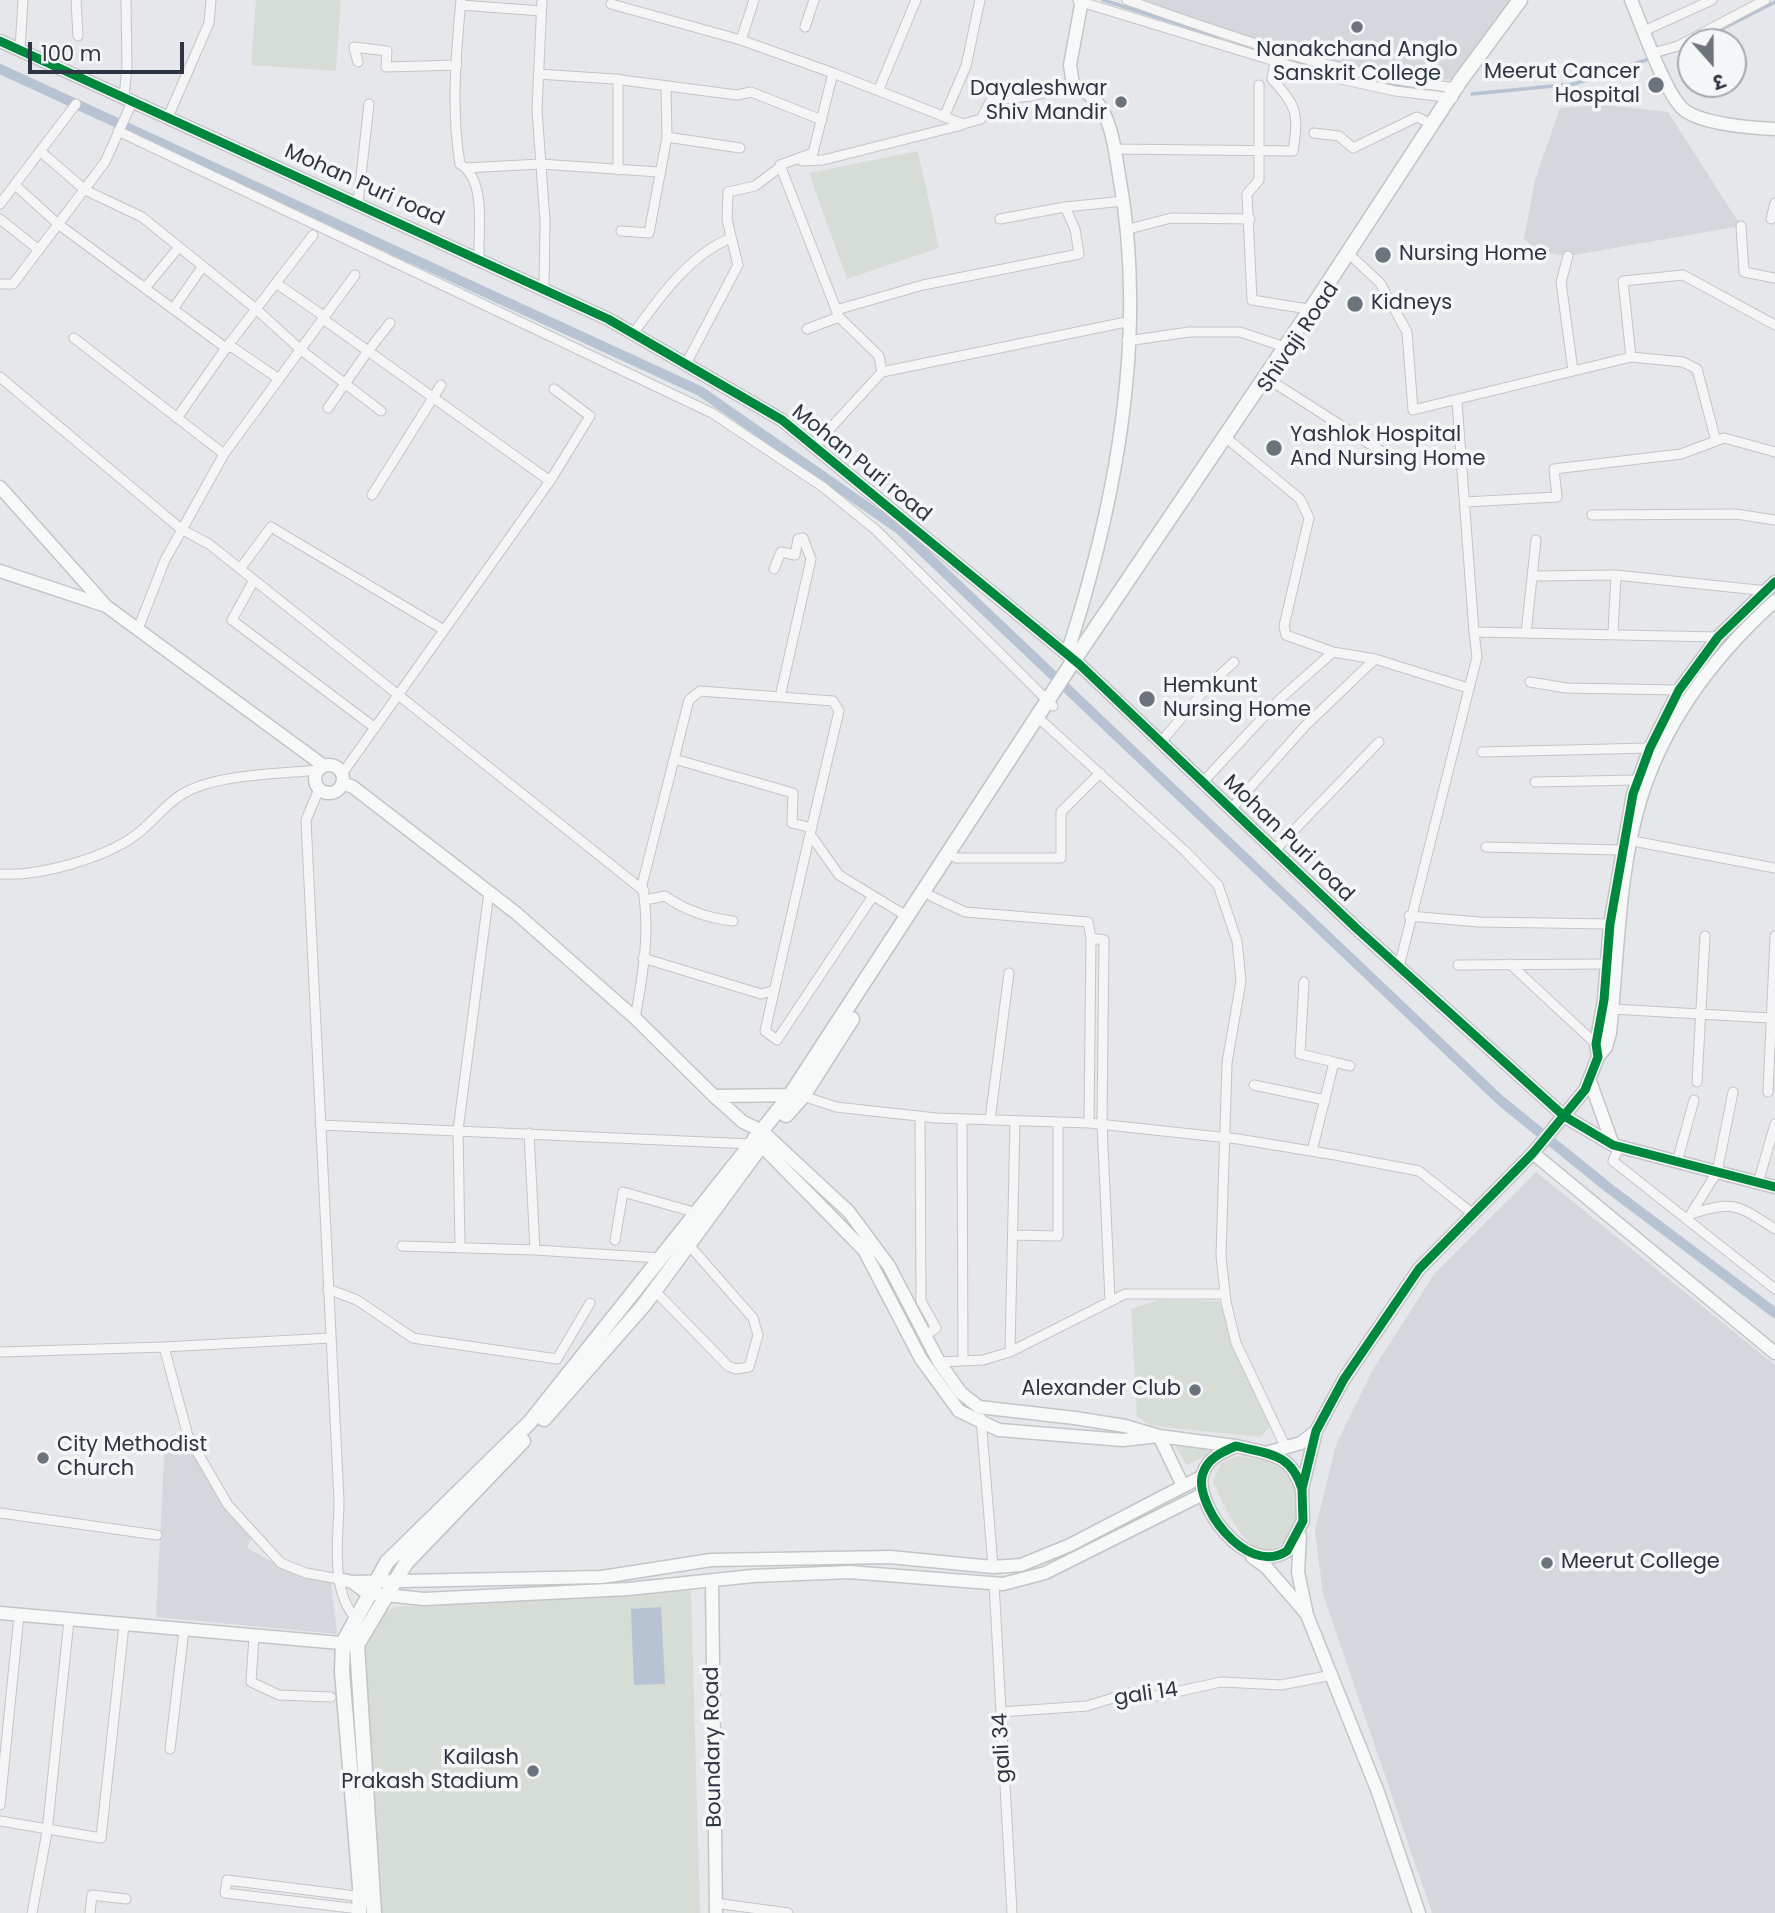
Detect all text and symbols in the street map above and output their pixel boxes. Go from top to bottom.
marker: Nanakchand Anglo Sanskrit College [1349,19,1365,35]
scale bar [32,28,187,72]
north arrow [1677,28,1747,98]
place label: Nanakchand Anglo Sanskrit College [1256,38,1458,88]
text: 100 m [41,39,101,68]
place label: Meerut Cancer Hospital [1484,60,1640,110]
text: उ [1709,67,1729,96]
marker: Meerut Cancer Hospital [1646,75,1666,95]
place label: Dayaleshwar Shiv Mandir [970,77,1107,127]
marker: Dayaleshwar Shiv Mandir [1113,94,1129,110]
street label: Mohan Puri road [280,139,448,233]
place label: Nursing Home [1399,242,1547,268]
marker: Nursing Home [1373,245,1393,265]
street label: Shivaji Road [1253,278,1345,398]
place label: Kidneys [1371,291,1452,317]
marker: Kidneys [1345,294,1365,314]
street label: Mohan Puri road [786,400,936,528]
place label: Yashlok Hospital And Nursing Home [1290,423,1485,473]
marker: Yashlok Hospital And Nursing Home [1264,438,1284,458]
place label: Hemkunt Nursing Home [1163,674,1311,724]
marker: Hemkunt Nursing Home [1137,689,1157,709]
street label: Mohan Puri road [1217,770,1359,908]
place label: Alexander Club [1021,1377,1181,1403]
marker: Alexander Club [1187,1382,1203,1398]
place label: City Methodist Church [57,1433,207,1483]
marker: City Methodist Church [35,1450,51,1466]
place label: Meerut College [1561,1550,1720,1576]
marker: Meerut College [1539,1555,1555,1571]
street label: Boundary Road [700,1666,728,1828]
street label: gali 14 [1112,1678,1180,1712]
street label: gali 34 [989,1712,1017,1784]
place label: Kailash Prakash Stadium [341,1746,519,1796]
marker: Kailash Prakash Stadium [525,1763,541,1779]

